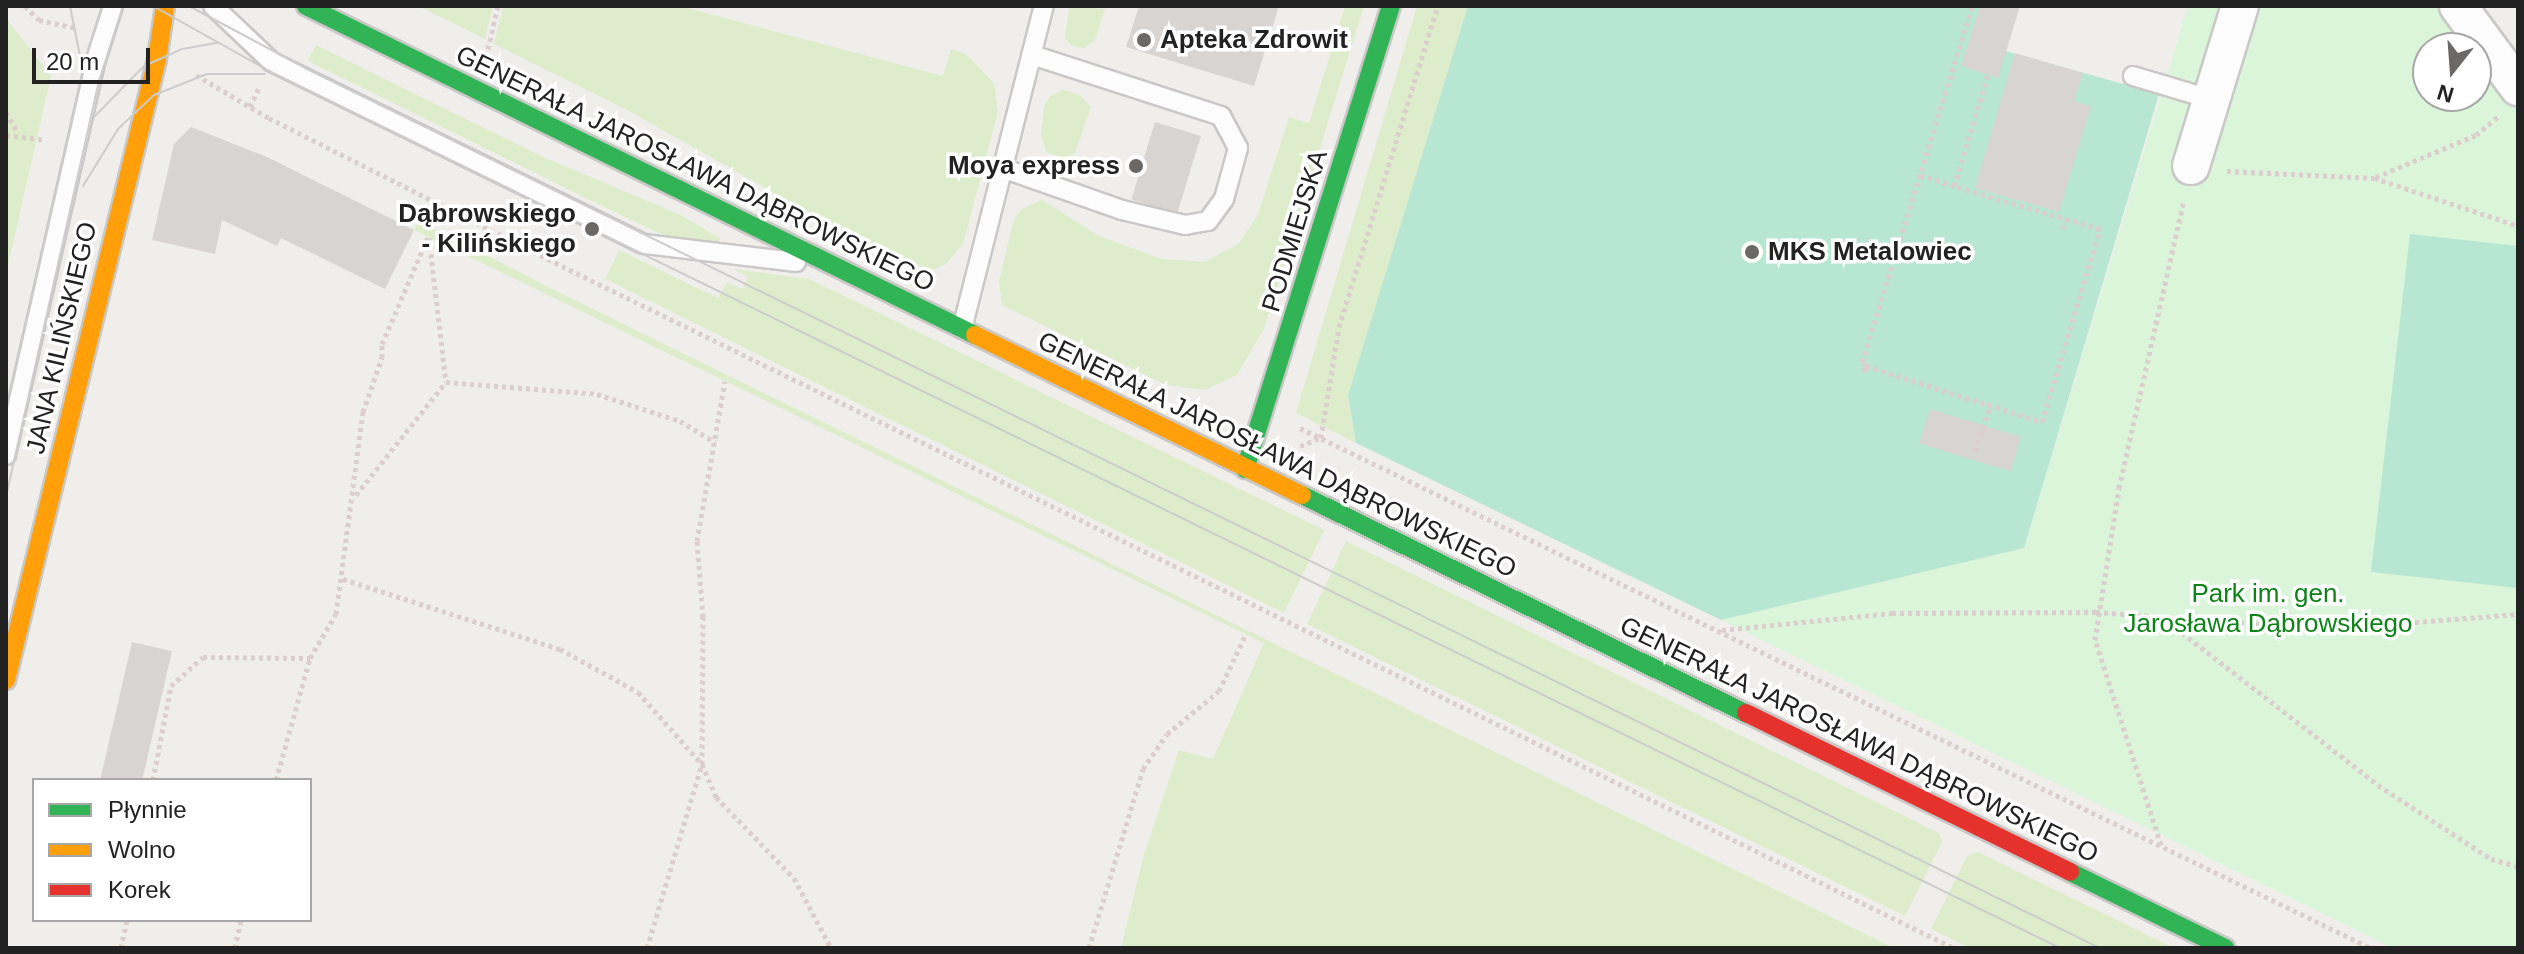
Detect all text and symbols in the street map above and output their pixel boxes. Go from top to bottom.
place label: Apteka Zdrowit [1160,24,1348,56]
marker: Apteka Zdrowit [1135,31,1153,49]
scale bar [36,32,154,82]
north arrow [2412,32,2492,112]
street label: GENERAŁA JAROSŁAWA DĄBROWSKIEGO [449,39,941,299]
text: 20 m [46,48,99,75]
text: N [2434,79,2457,108]
street label: PODMIEJSKA [1256,146,1334,316]
place label: Moya express [948,150,1120,182]
marker: Moya express [1127,157,1145,175]
place label: Dąbrowskiego - Kilińskiego [398,198,576,260]
street label: JANA KILIŃSKIEGO [20,218,104,458]
marker: Dąbrowskiego - Kilińskiego [583,220,601,238]
place label: MKS Metalowiec [1768,236,1972,268]
marker: MKS Metalowiec [1743,243,1761,261]
street label: GENERAŁA JAROSŁAWA DĄBROWSKIEGO [1031,325,1523,585]
park label: Park im. gen. Jarosława Dąbrowskiego [2123,578,2413,640]
street label: GENERAŁA JAROSŁAWA DĄBROWSKIEGO [1613,610,2105,870]
legend [32,778,312,922]
text: Płynnie [108,796,187,823]
text: Wolno [108,836,176,863]
text: Korek [108,876,171,903]

